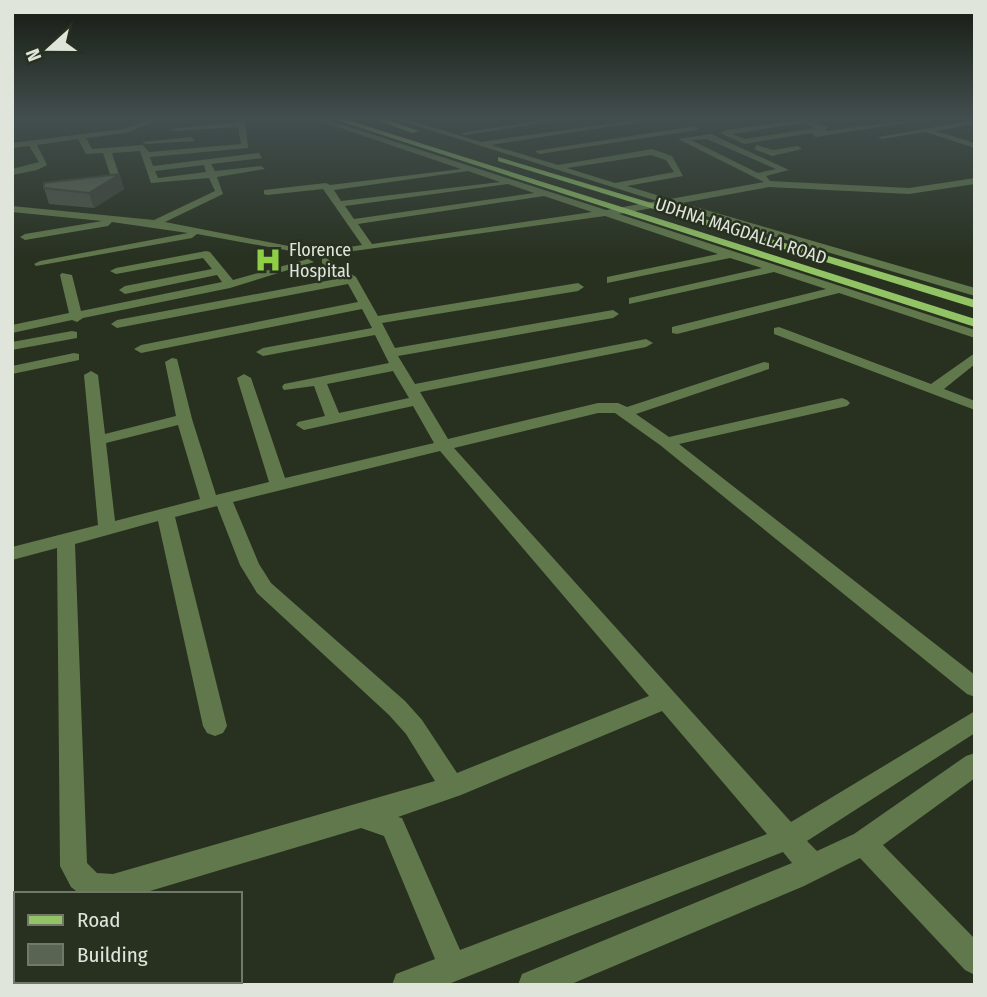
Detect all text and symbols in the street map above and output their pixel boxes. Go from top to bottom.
north arrow [14,14,84,84]
text: N [21,45,46,64]
street label: UDHNA MAGDALLA ROAD [652,193,830,269]
place label: Florence Hospital [289,239,351,282]
hospital icon: Florence Hospital [253,245,283,275]
legend [14,892,242,983]
text: Road [77,907,121,933]
text: Building [77,942,148,968]

